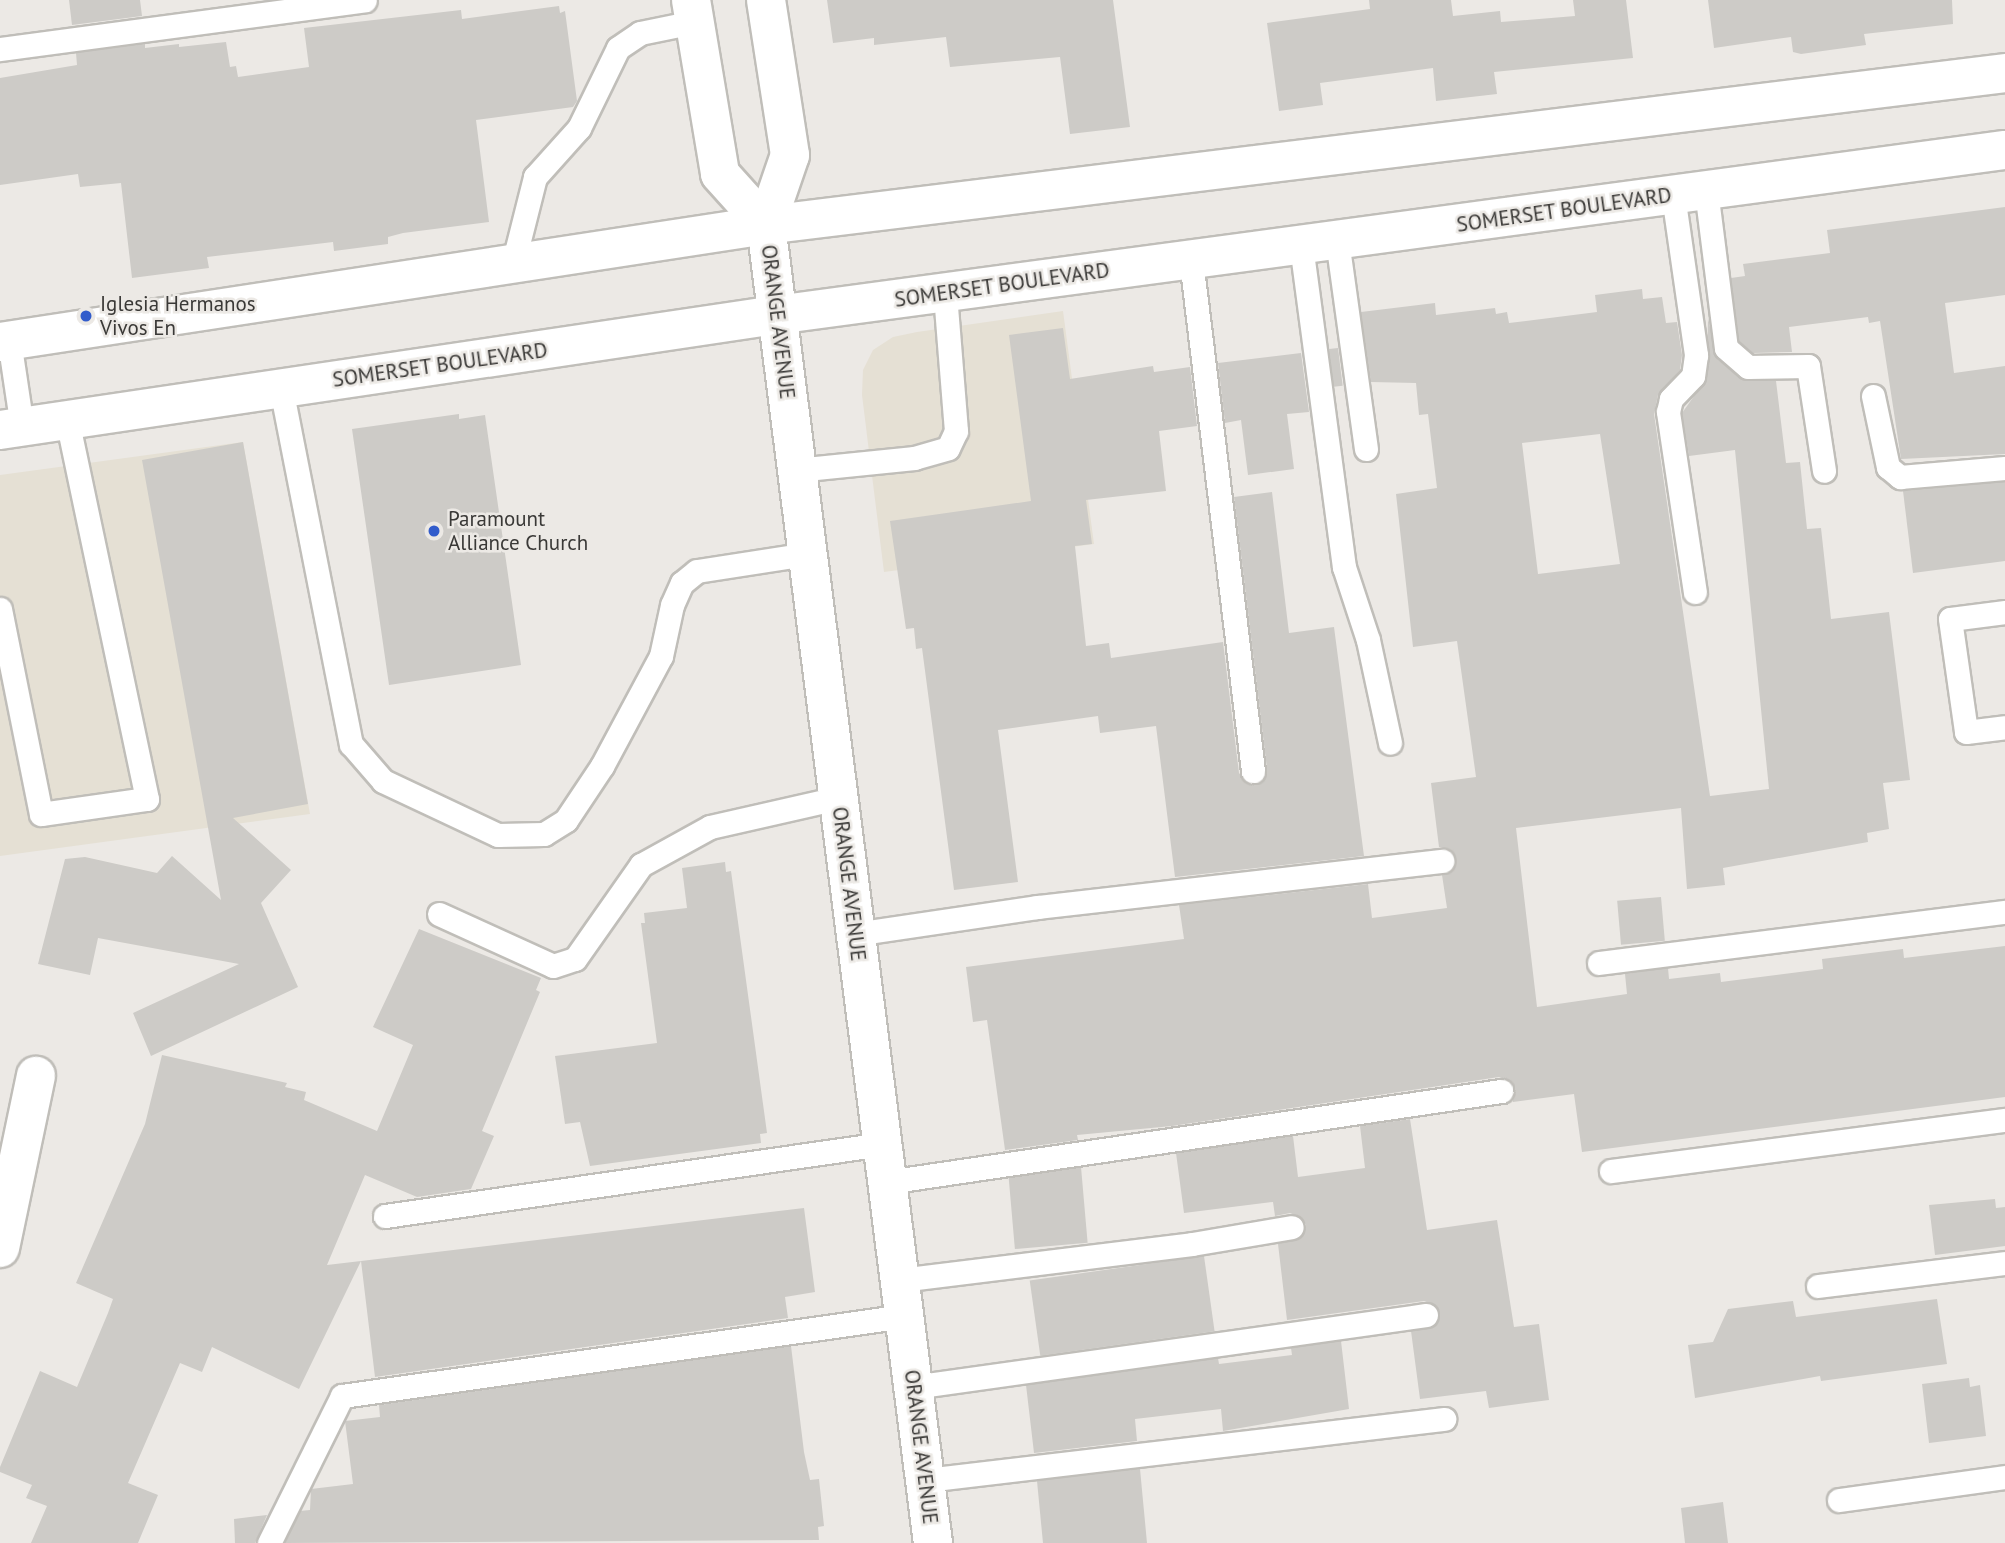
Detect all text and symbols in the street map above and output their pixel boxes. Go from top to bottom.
street label: SOMERSET BOULEVARD [1455,182,1673,238]
street label: ORANGE AVENUE [756,243,800,401]
street label: SOMERSET BOULEVARD [893,257,1111,313]
place label: Iglesia Hermanos Vivos En [100,291,256,341]
marker: Iglesia Hermanos Vivos En [78,308,94,324]
street label: SOMERSET BOULEVARD [331,337,549,393]
place label: Paramount Alliance Church [448,506,588,556]
marker: Paramount Alliance Church [426,523,442,539]
street label: ORANGE AVENUE [827,805,871,963]
street label: ORANGE AVENUE [899,1368,943,1526]

